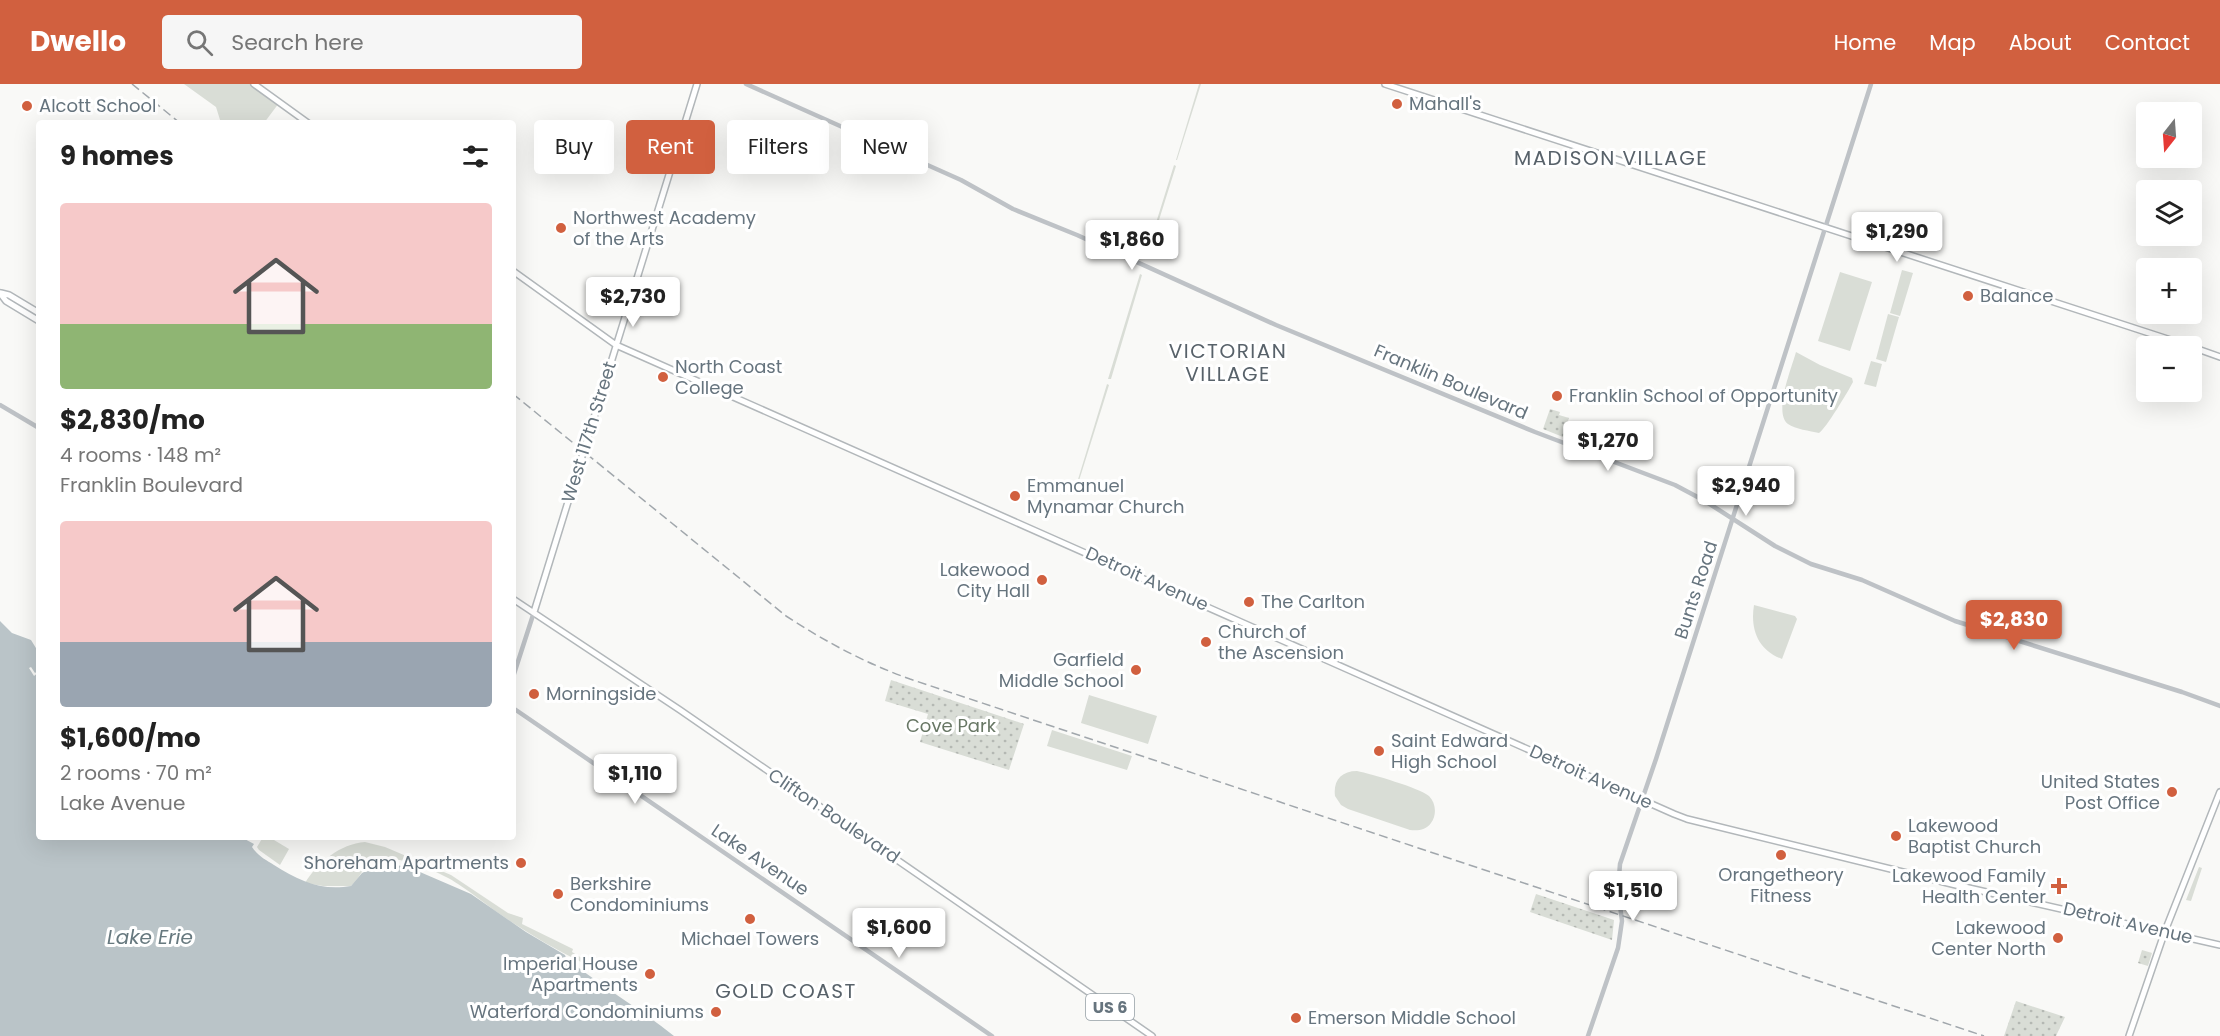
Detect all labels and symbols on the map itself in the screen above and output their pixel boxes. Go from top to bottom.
place label: Mahall's [1409,91,1481,116]
place label: Alcott School [39,93,156,118]
marker: Mahall's [1390,97,1404,111]
marker: Alcott School [20,99,34,113]
north arrow [2136,102,2202,168]
district label: MADISON VILLAGE [1514,144,1708,172]
place label: Northwest Academy of the Arts [573,205,756,251]
pin: $1,290 [1848,212,1946,263]
pin: $1,860 [1083,220,1181,271]
marker: Northwest Academy of the Arts [554,221,568,235]
pin: $2,730 [584,277,682,328]
place label: Balance [1980,283,2053,308]
marker: Balance [1961,289,1975,303]
district label: VICTORIAN VILLAGE [1169,337,1287,388]
street label: Franklin Boulevard [1370,338,1532,425]
place label: North Coast College [675,354,782,400]
street label: West 117th Street [555,358,622,506]
marker: North Coast College [656,370,670,384]
place label: Franklin School of Opportunity [1569,383,1838,408]
marker: Franklin School of Opportunity [1550,389,1564,403]
pin: $1,270 [1559,421,1657,472]
pin: $2,940 [1697,466,1795,517]
place label: Emmanuel Mynamar Church [1027,473,1185,519]
marker: Emmanuel Mynamar Church [1008,489,1022,503]
street label: Bunts Road [1668,538,1723,642]
street label: Detroit Avenue [1082,540,1213,617]
place label: Lakewood City Hall [940,557,1030,603]
marker: Lakewood City Hall [1035,573,1049,587]
place label: The Carlton [1261,589,1365,614]
marker: The Carlton [1242,595,1256,609]
pin: $2,830 [1965,600,2063,651]
place label: Church of the Ascension [1218,619,1344,665]
marker: Church of the Ascension [1199,635,1213,649]
place label: Garfield Middle School [999,647,1124,693]
marker: Garfield Middle School [1129,663,1143,677]
place label: Morningside [546,681,657,706]
marker: Morningside [527,687,541,701]
park label: Cove Park [906,713,997,738]
place label: Saint Edward High School [1391,728,1508,774]
street label: Detroit Avenue [1526,738,1657,815]
marker: Saint Edward High School [1372,744,1386,758]
pin: $1,110 [586,754,684,805]
street label: Clifton Boulevard [763,762,905,869]
place label: United States Post Office [2041,769,2160,815]
marker: United States Post Office [2165,785,2179,799]
place label: Lakewood Baptist Church [1908,813,2041,859]
street label: Lake Avenue [707,818,814,901]
marker: Lakewood Baptist Church [1889,829,1903,843]
marker: Orangetheory Fitness [1774,848,1788,862]
place label: Shoreham Apartments [304,850,509,875]
marker: Shoreham Apartments [514,856,528,870]
place label: Orangetheory Fitness [1718,862,1844,908]
place label: Lakewood Family Health Center [1892,863,2046,909]
place label: Berkshire Condominiums [570,871,709,917]
pin: $1,510 [1584,871,1682,922]
marker: Lakewood Family Health Center [2050,877,2068,895]
marker: Berkshire Condominiums [551,887,565,901]
street label: Detroit Avenue [2061,895,2195,950]
pin: $1,600 [850,908,948,959]
marker: Michael Towers [743,912,757,926]
place label: Lakewood Center North [1931,915,2046,961]
water label: Lake Erie [107,923,193,951]
place label: Michael Towers [681,926,819,951]
marker: Lakewood Center North [2051,931,2065,945]
place label: Imperial House Apartments [503,951,638,997]
marker: Imperial House Apartments [643,967,657,981]
district label: GOLD COAST [715,977,857,1005]
road number: US 6 [1086,994,1134,1020]
place label: Waterford Condominiums [470,999,704,1024]
marker: Waterford Condominiums [709,1005,723,1019]
place label: Emerson Middle School [1308,1005,1516,1030]
marker: Emerson Middle School [1289,1011,1303,1025]

